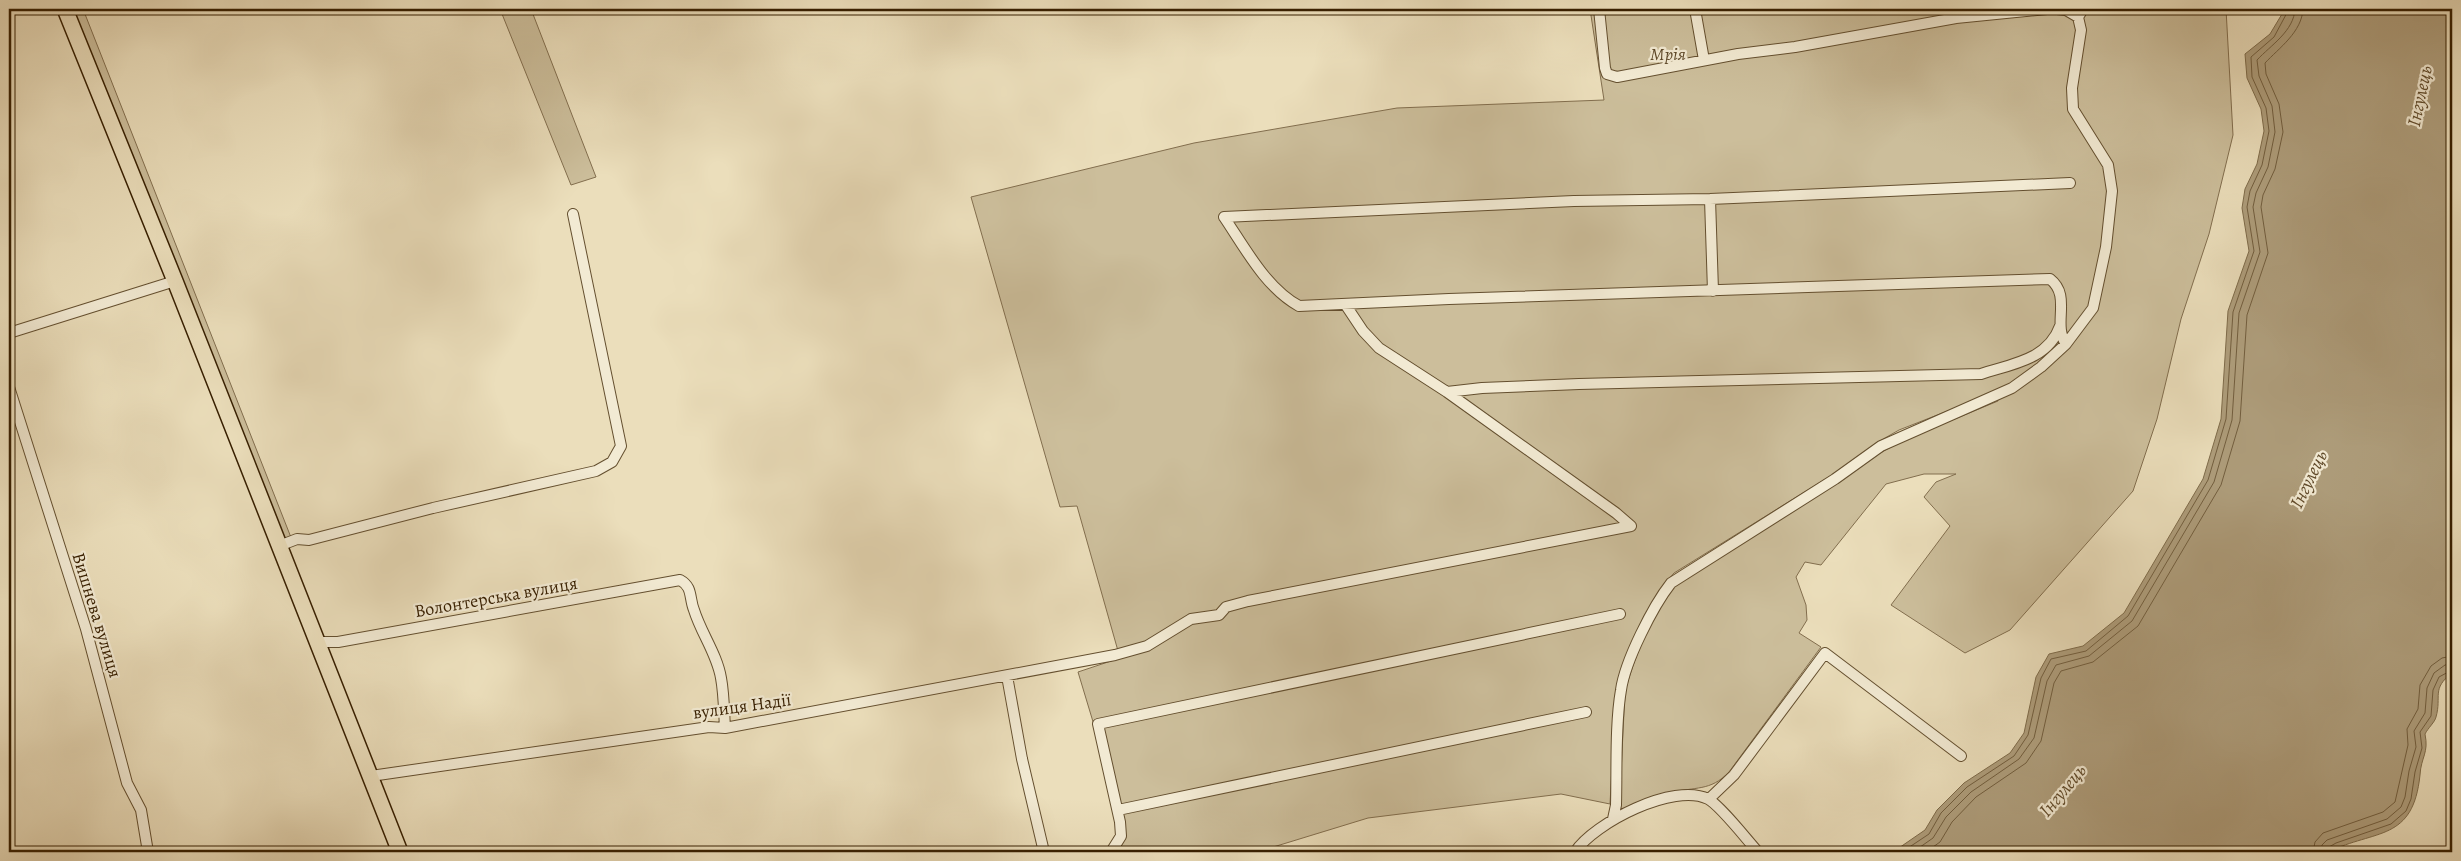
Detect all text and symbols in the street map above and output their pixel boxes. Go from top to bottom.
park label: Мрія [1650,42,1686,66]
water label: Інгулець [2401,63,2439,129]
water label: Інгулець [2284,446,2334,513]
street label: Вишнева вулиця [67,549,127,681]
street label: Волонтерська вулиця [413,571,579,623]
street label: вулиця Надії [691,687,793,725]
water label: Інгулець [2033,759,2093,823]

